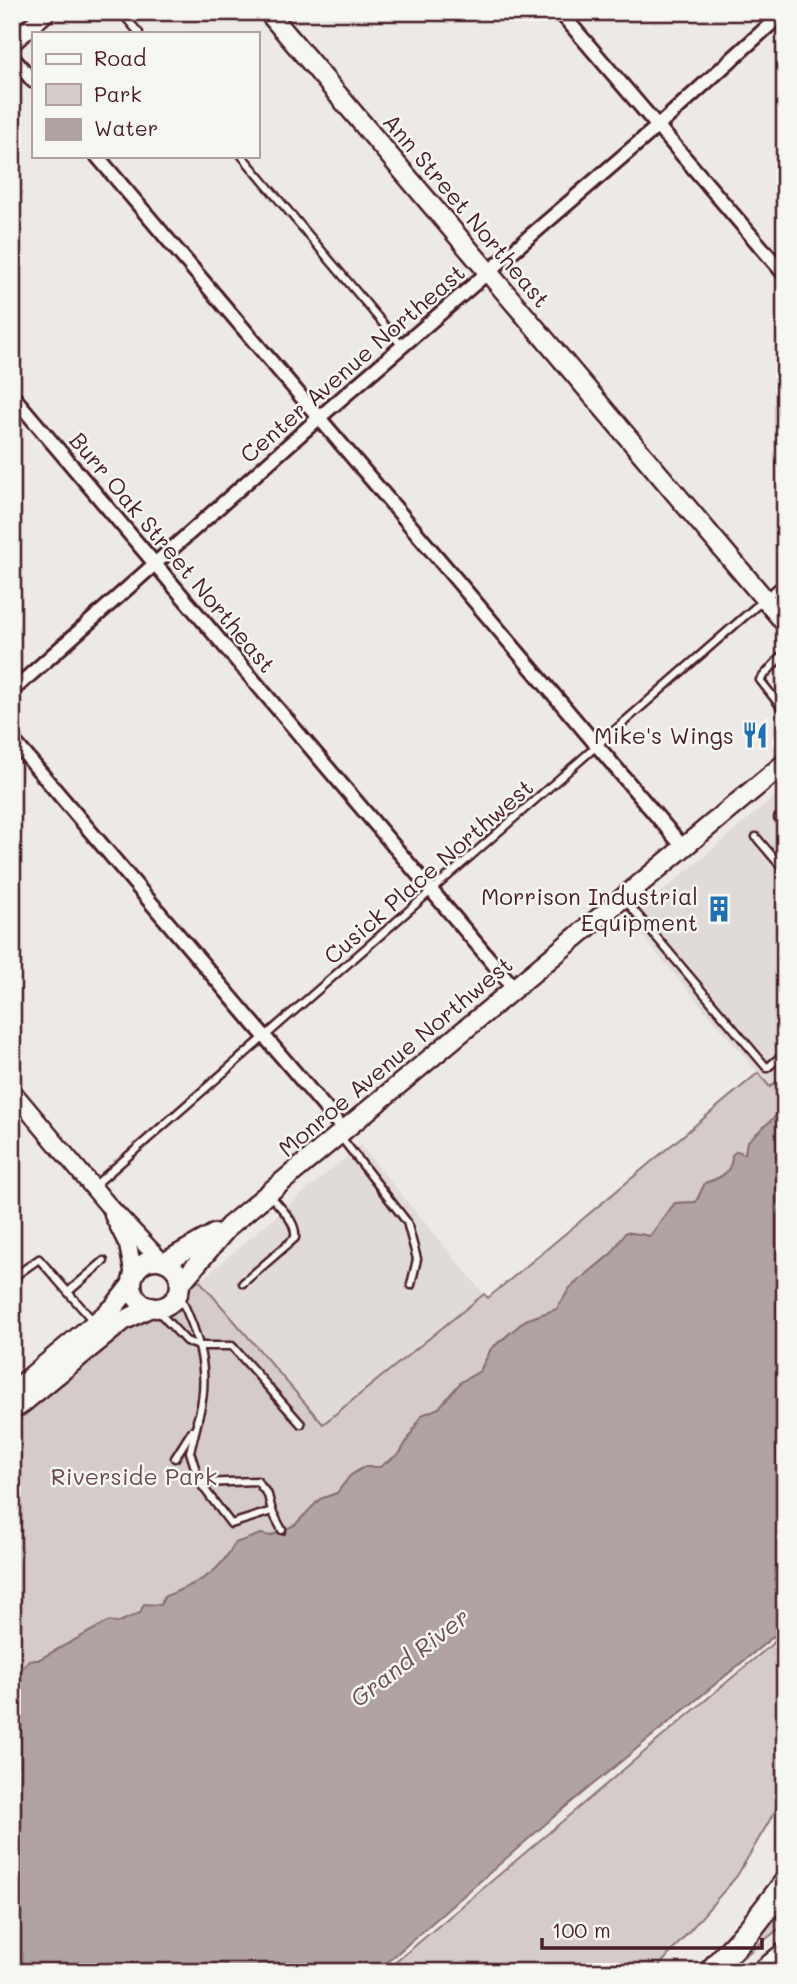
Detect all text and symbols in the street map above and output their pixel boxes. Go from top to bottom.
legend [32,32,259,158]
text: Road [94,44,146,71]
text: Park [94,80,142,107]
street label: Ann Street Northeast [377,107,557,313]
text: Water [94,114,158,141]
street label: Center Avenue Northeast [233,257,471,469]
street label: Burr Oak Street Northeast [63,425,283,679]
place label: Mike's Wings [594,720,734,750]
restaurant icon: Mike's Wings [740,720,770,750]
street label: Cusick Place Northwest [317,772,539,970]
place label: Morrison Industrial Equipment [481,881,698,937]
building icon: Morrison Industrial Equipment [704,894,734,924]
street label: Monroe Avenue Northwest [272,949,518,1163]
park label: Riverside Park [51,1461,217,1491]
water label: Grand River [343,1601,475,1713]
scale bar [542,1907,762,1951]
text: 100 m [552,1916,611,1943]

